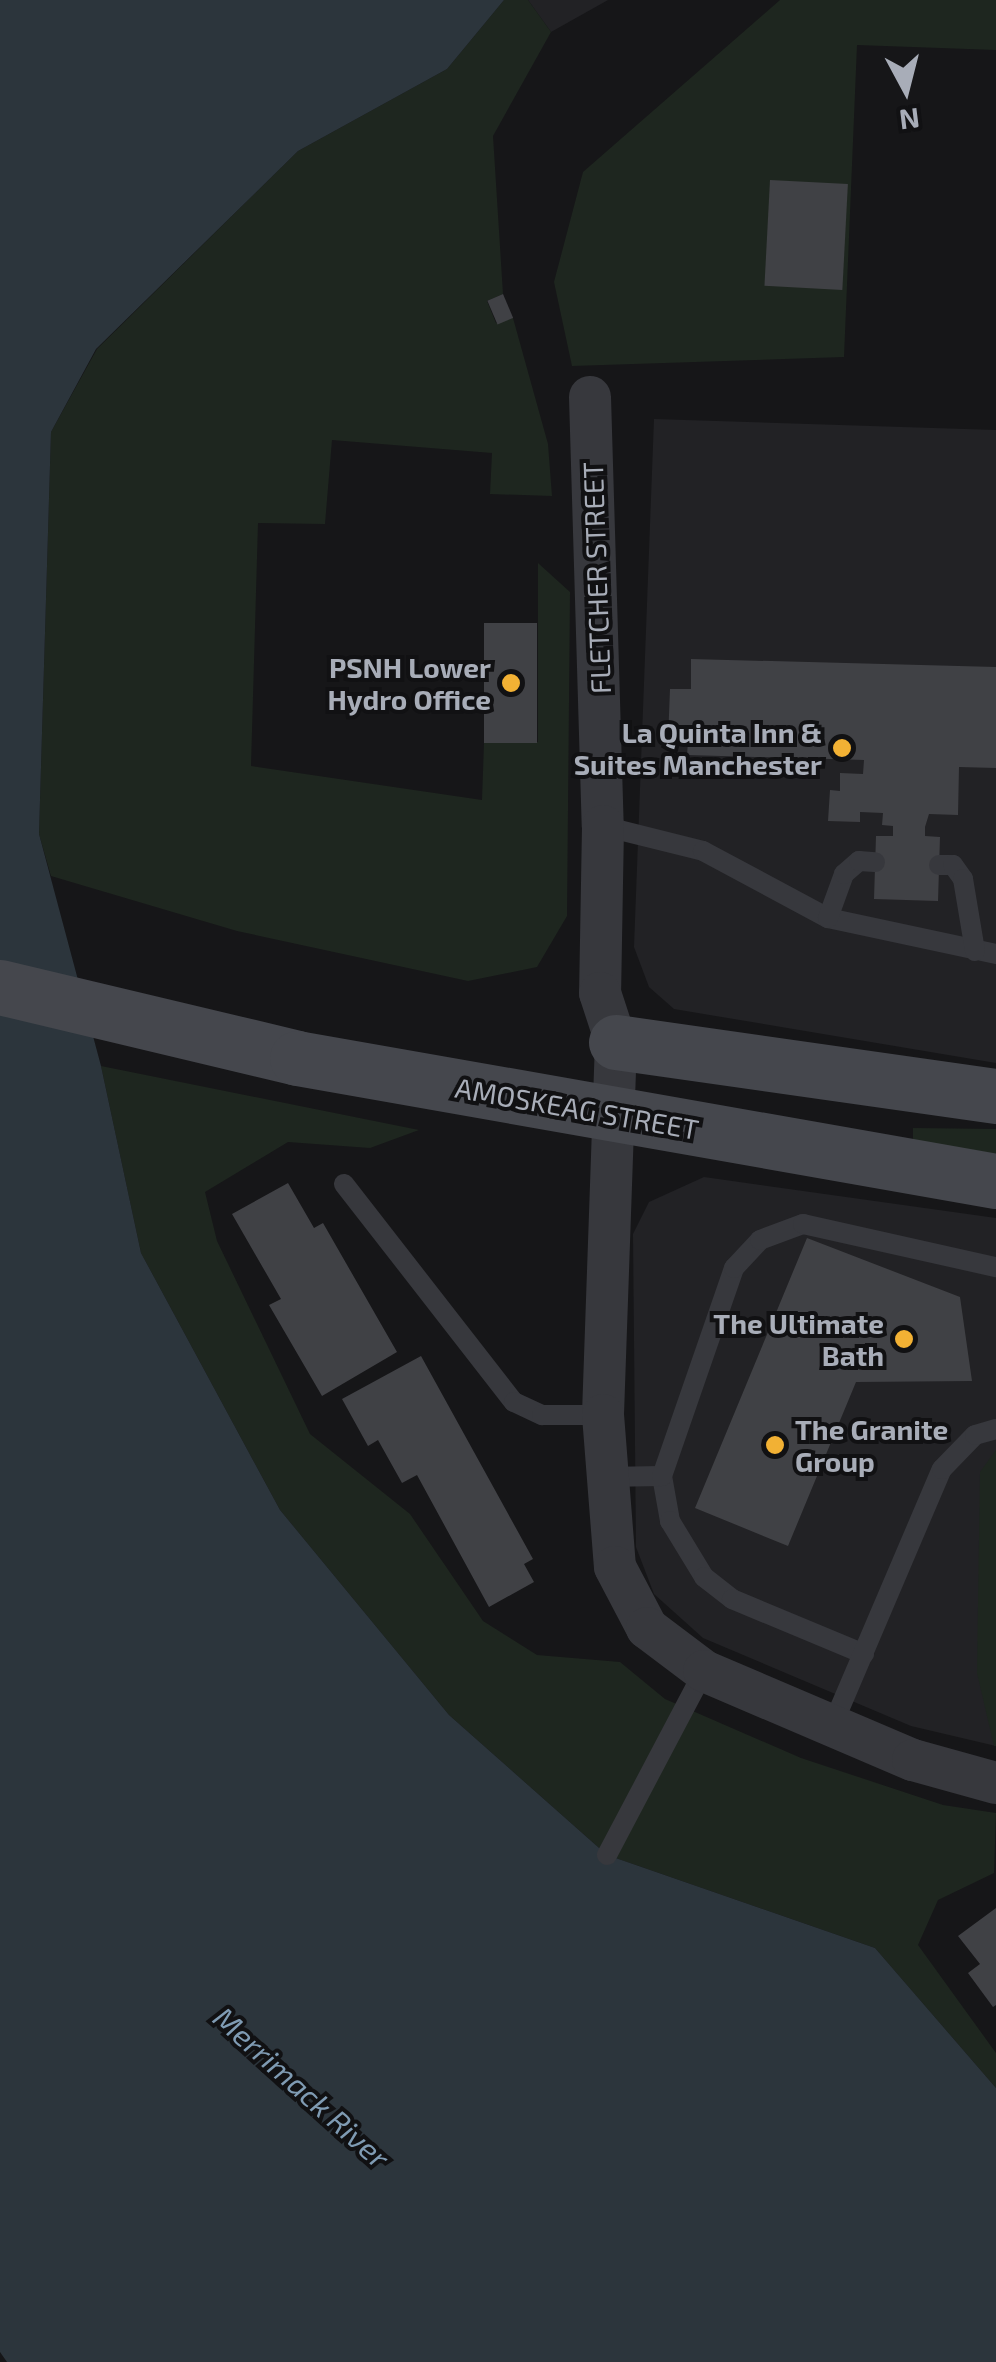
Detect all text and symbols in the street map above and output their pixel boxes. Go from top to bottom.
north arrow [856,40,956,140]
text: N [898,102,922,138]
street label: FLETCHER STREET [575,462,617,694]
place label: PSNH Lower Hydro Office [327,650,491,716]
marker: PSNH Lower Hydro Office [500,672,522,694]
place label: La Quinta Inn & Suites Manchester [574,715,822,781]
marker: La Quinta Inn & Suites Manchester [831,737,853,759]
street label: AMOSKEAG STREET [453,1070,701,1146]
place label: The Ultimate Bath [713,1306,884,1372]
marker: The Ultimate Bath [893,1328,915,1350]
place label: The Granite Group [795,1412,948,1478]
marker: The Granite Group [764,1434,786,1456]
water label: Merrimack River [207,1999,397,2175]

